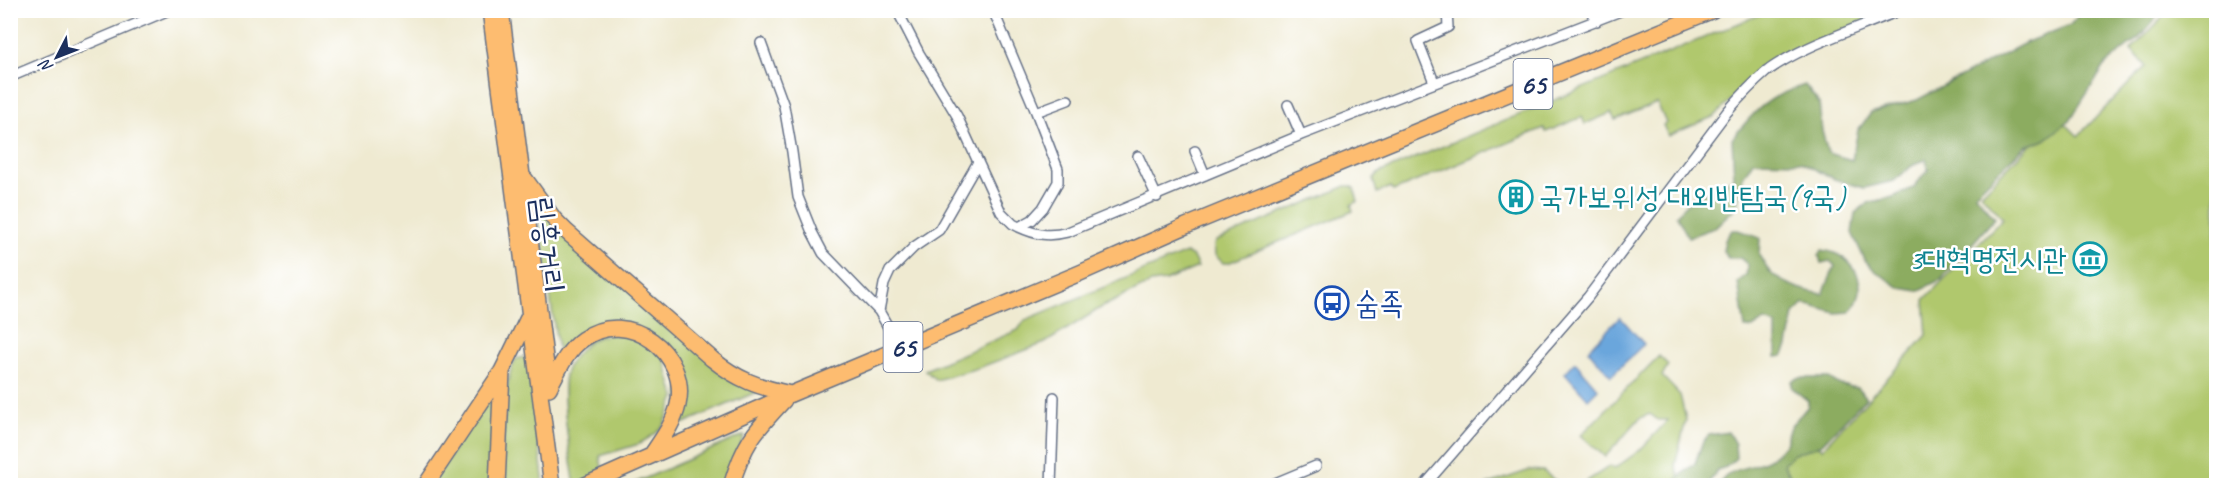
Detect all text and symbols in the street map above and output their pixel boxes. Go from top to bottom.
north arrow [27,27,87,87]
text: N [34,54,57,77]
road number: 65 [1514,59,1552,109]
place label: 국가보위성 대외반탐국(9국) [1539,178,1847,216]
building icon: 국가보위성 대외반탐국(9국) [1498,179,1534,215]
street label: 림흥거리 [523,195,573,295]
place label: 3대혁명전시관 [1909,240,2067,278]
museum icon: 3대혁명전시관 [2072,241,2108,277]
place label: 숨족 [1355,284,1403,322]
bus stop icon: 숨족 [1314,285,1350,321]
road number: 65 [884,322,922,372]

